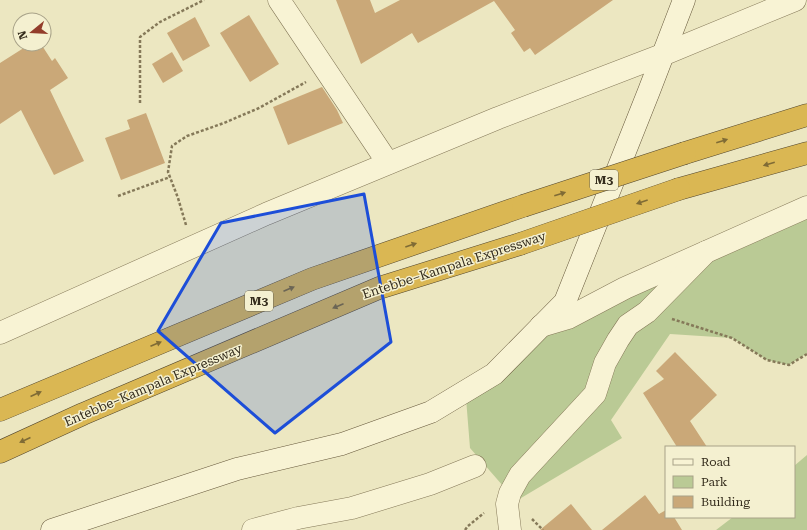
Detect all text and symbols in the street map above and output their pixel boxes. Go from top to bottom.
north arrow [12,12,52,52]
text: N [15,28,30,41]
one-way arrow [716,138,728,144]
one-way arrow [763,161,775,167]
road number: M3 [590,170,618,190]
one-way arrow [554,191,566,197]
one-way arrow [636,199,648,205]
street label: Entebbe–Kampala Expressway [360,228,548,302]
one-way arrow [405,242,417,248]
one-way arrow [283,285,295,291]
road number: M3 [245,291,273,311]
one-way arrow [331,303,343,309]
street label: Entebbe–Kampala Expressway [62,340,245,429]
one-way arrow [150,341,161,347]
one-way arrow [30,391,41,397]
one-way arrow [19,438,31,444]
legend [665,446,795,518]
text: Road [701,455,731,469]
text: Park [701,475,728,489]
text: Building [701,495,750,509]

